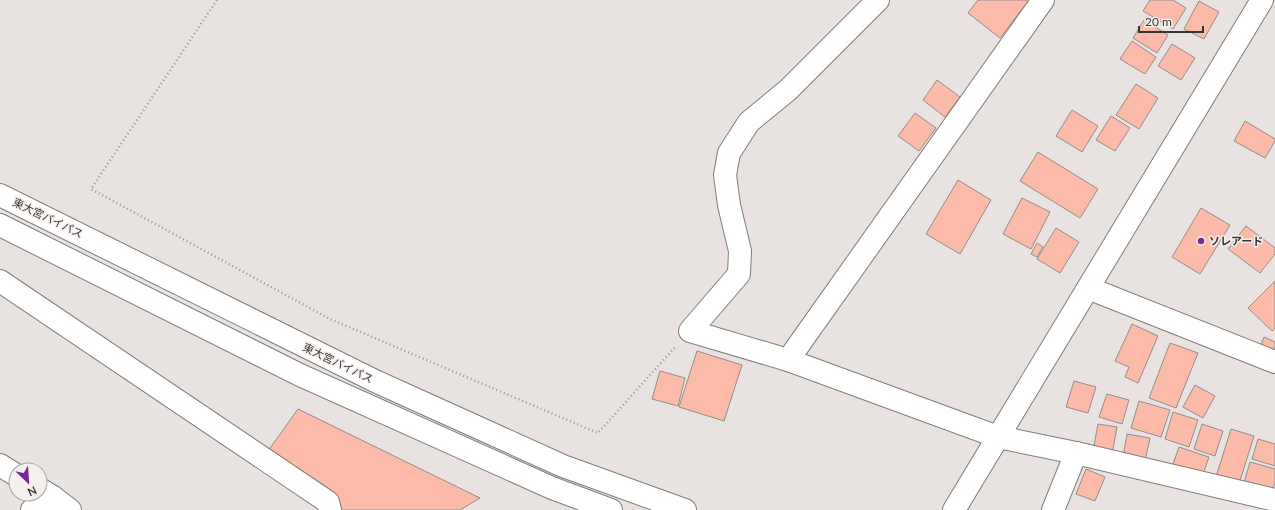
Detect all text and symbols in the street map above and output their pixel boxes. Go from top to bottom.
scale bar [1139,8,1203,34]
text: 20 m [1145,14,1172,29]
street label: 東大宮バイパス [11,195,86,240]
place label: ソレアード [1209,234,1263,247]
marker: ソレアード [1196,236,1206,246]
street label: 東大宮バイパス [301,340,376,385]
north arrow [8,462,48,502]
text: N [26,484,39,499]

